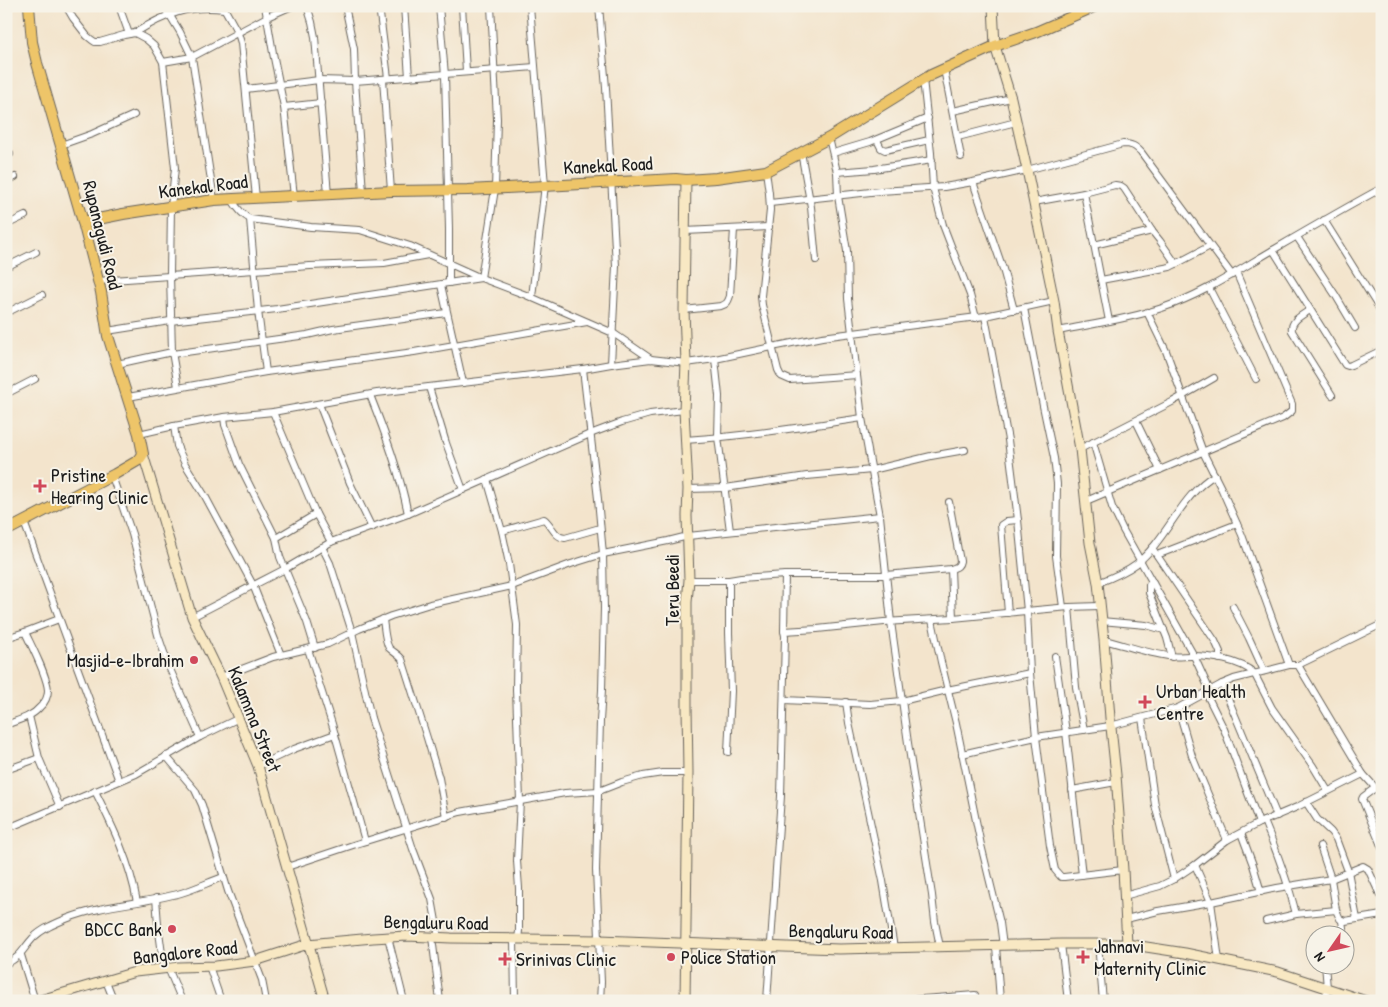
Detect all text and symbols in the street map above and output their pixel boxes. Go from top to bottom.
street label: Kanekal Road [563,150,654,180]
street label: Kanekal Road [157,168,250,204]
street label: Rupanagudi Road [77,178,129,293]
place label: Pristine Hearing Clinic [51,462,148,510]
marker: Pristine Hearing Clinic [33,479,47,493]
street label: Teru Beedi [659,554,685,626]
place label: Masjid-e-Ibrahim [67,647,184,673]
marker: Masjid-e-Ibrahim [188,654,200,666]
street label: Kalamma Street [222,662,288,776]
place label: Urban Health Centre [1156,678,1245,726]
marker: Urban Health Centre [1138,695,1152,709]
street label: Bengaluru Road [383,908,489,936]
place label: BDCC Bank [85,916,162,942]
street label: Bengaluru Road [788,917,894,945]
marker: BDCC Bank [166,923,178,935]
north arrow [1306,924,1356,974]
place label: Jahnavi Maternity Clinic [1094,933,1207,981]
street label: Bangalore Road [132,934,239,970]
place label: Police Station [681,944,776,970]
place label: Srinivas Clinic [516,946,616,972]
text: N [1309,949,1329,966]
marker: Jahnavi Maternity Clinic [1076,950,1090,964]
marker: Police Station [665,951,677,963]
marker: Srinivas Clinic [498,952,512,966]

